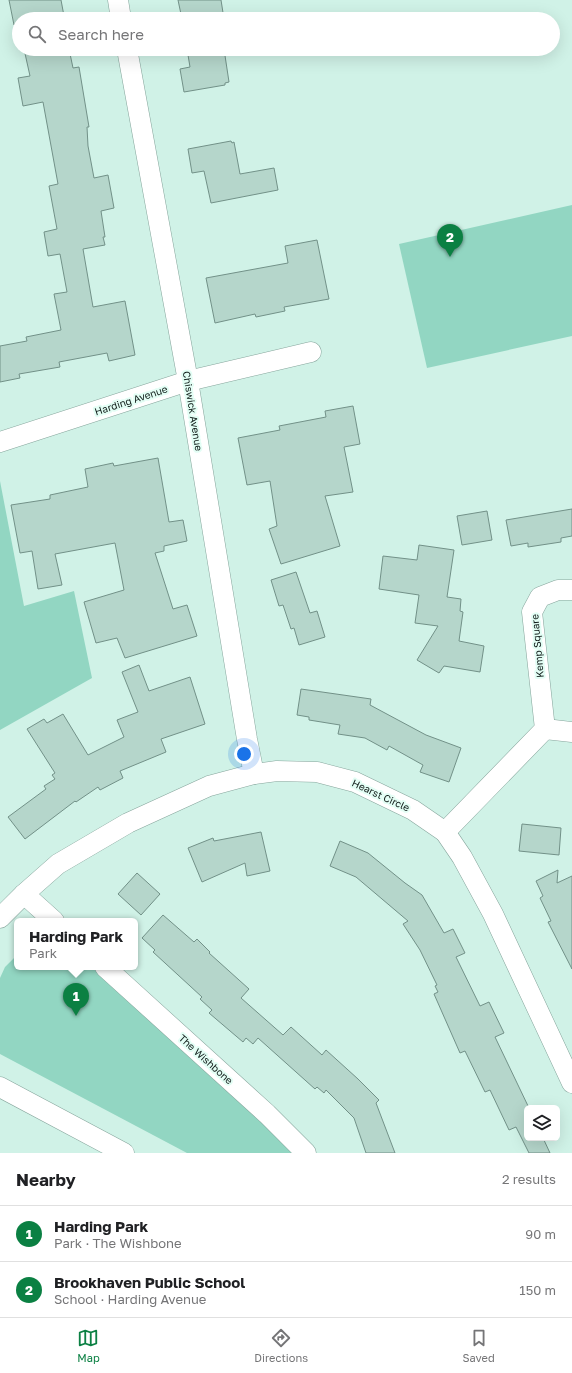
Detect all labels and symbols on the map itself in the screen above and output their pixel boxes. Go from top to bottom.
pin: 2 [437,224,463,257]
street label: Chiswick Avenue [181,370,205,452]
street label: Harding Avenue [93,382,169,417]
street label: Kemp Square [528,613,546,678]
your location [234,744,254,764]
street label: Hearst Circle [350,776,412,814]
pin: 1 [63,983,89,1016]
street label: The Wishbone [177,1032,236,1087]

